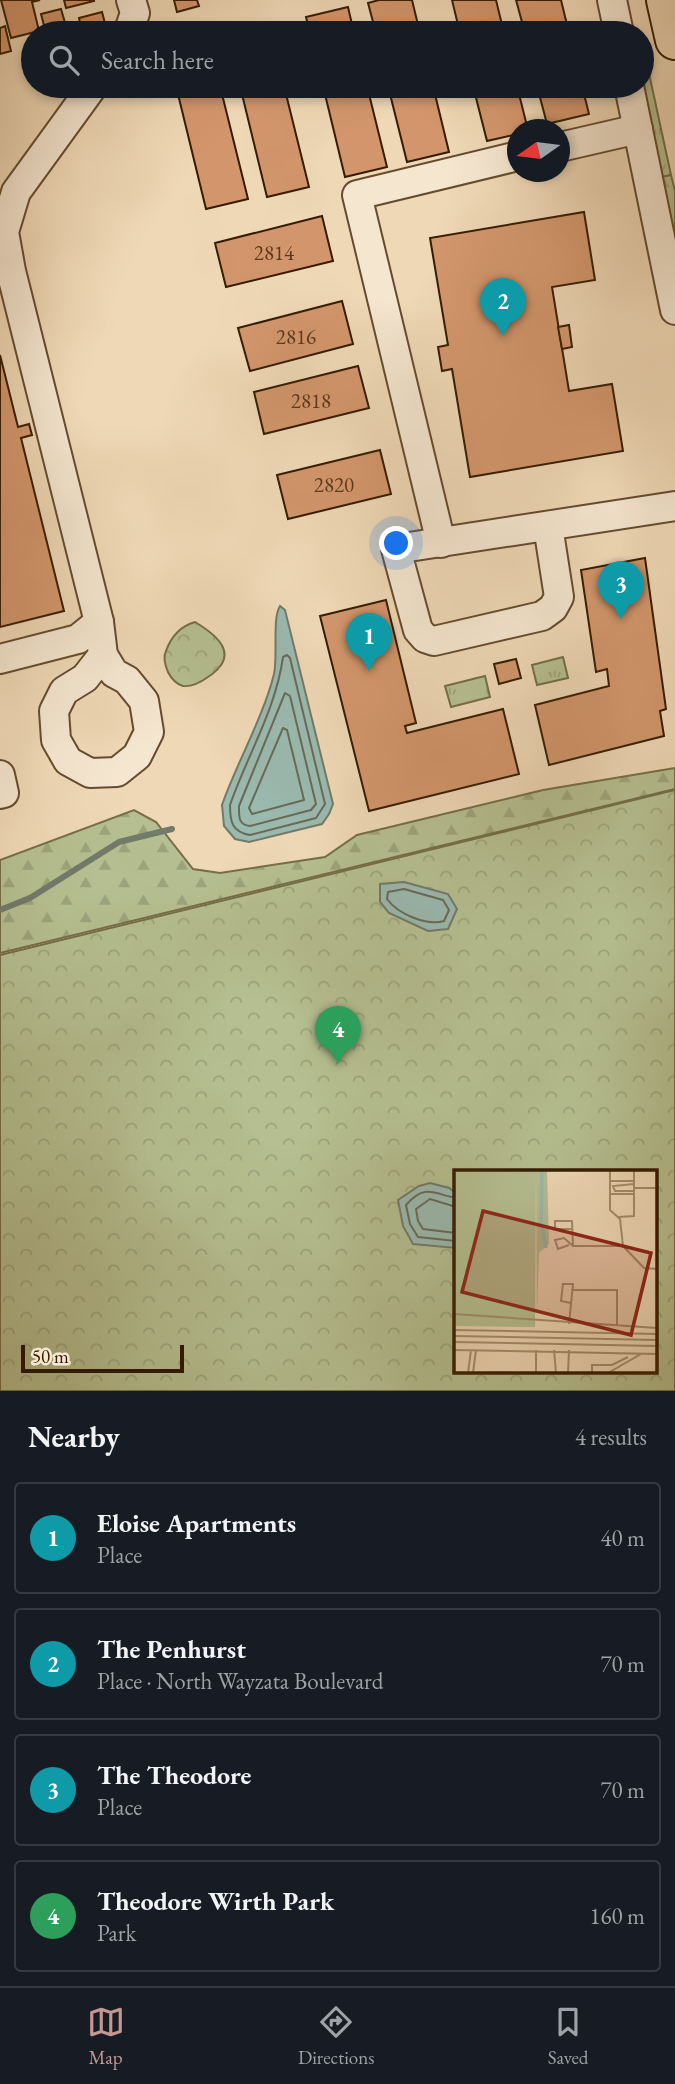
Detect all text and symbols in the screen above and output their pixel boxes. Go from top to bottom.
search box [21,21,654,98]
icon: search [45,41,83,79]
text: Search here [101,43,214,77]
north arrow [507,119,570,182]
house number: 2814 [254,239,295,266]
pin: 2 [480,278,526,336]
house number: 2816 [276,323,316,350]
house number: 2818 [291,387,331,414]
house number: 2820 [314,471,354,498]
your location [379,526,413,560]
pin: 3 [598,561,644,619]
pin: 1 [346,613,392,671]
pin: 4 [315,1006,361,1064]
inset map [454,1170,658,1374]
scale bar [21,1342,184,1374]
text: 50 m [32,1344,69,1369]
text: Nearby [28,1417,120,1456]
text: 4 results [575,1422,647,1452]
text: Eloise Apartments [97,1506,296,1540]
text: 1 [47,1523,59,1553]
text: 40 m [600,1523,645,1553]
text: Place [97,1540,142,1570]
text: The Penhurst [97,1632,246,1666]
text: 2 [47,1649,59,1679]
text: 70 m [600,1649,645,1679]
text: Place · North Wayzata Boulevard [97,1666,383,1696]
text: The Theodore [97,1758,251,1792]
text: 3 [47,1775,59,1805]
text: 70 m [600,1775,645,1805]
text: Place [97,1792,142,1822]
text: Theodore Wirth Park [97,1884,334,1918]
text: 4 [47,1901,59,1931]
text: 160 m [589,1901,645,1931]
text: Park [97,1918,136,1948]
tab: Map [87,2003,125,2070]
tab: Directions [298,2003,374,2070]
tab: Saved [548,2003,588,2070]

